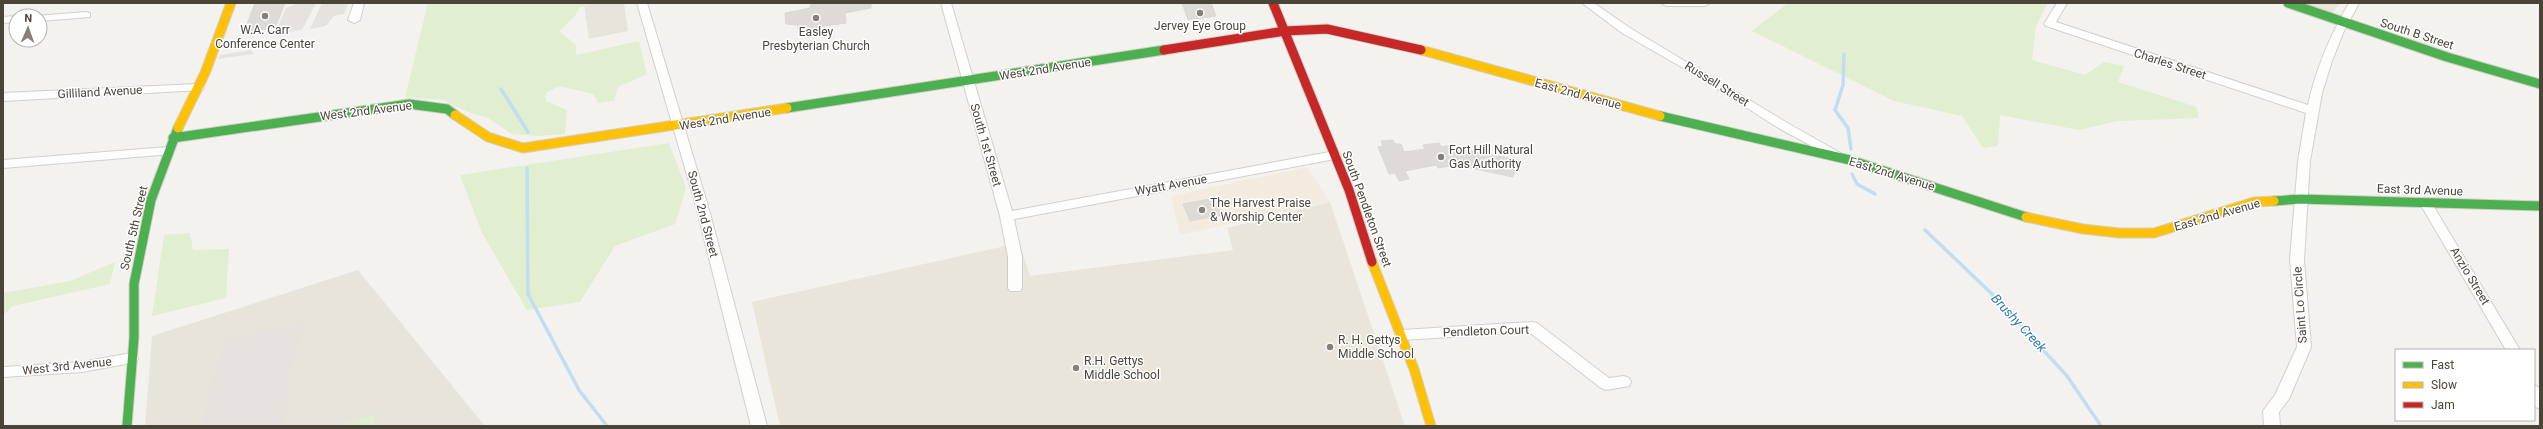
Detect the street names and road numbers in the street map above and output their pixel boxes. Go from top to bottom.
street label: South B Street [2379,16,2455,52]
street label: Charles Street [2132,46,2208,82]
street label: West 2nd Avenue [998,55,1092,83]
street label: Russell Street [1682,59,1752,109]
street label: East 2nd Avenue [1533,76,1623,112]
street label: Gilliland Avenue [57,83,143,101]
street label: West 2nd Avenue [319,98,413,124]
street label: South 1st Street [967,102,1005,188]
street label: West 2nd Avenue [678,105,772,133]
street label: South Pendleton Street [1339,149,1395,269]
street label: East 2nd Avenue [1847,154,1937,194]
street label: South 2nd Street [685,169,721,259]
street label: Wyatt Avenue [1134,172,1208,198]
street label: East 3rd Avenue [2377,182,2463,198]
street label: South 5th Street [118,184,151,271]
street label: East 2nd Avenue [2172,196,2262,234]
street label: Anzio Street [2447,245,2493,307]
street label: Saint Lo Circle [2290,266,2310,344]
street label: Pendleton Court [1443,322,1529,340]
street label: West 3rd Avenue [22,354,112,378]

